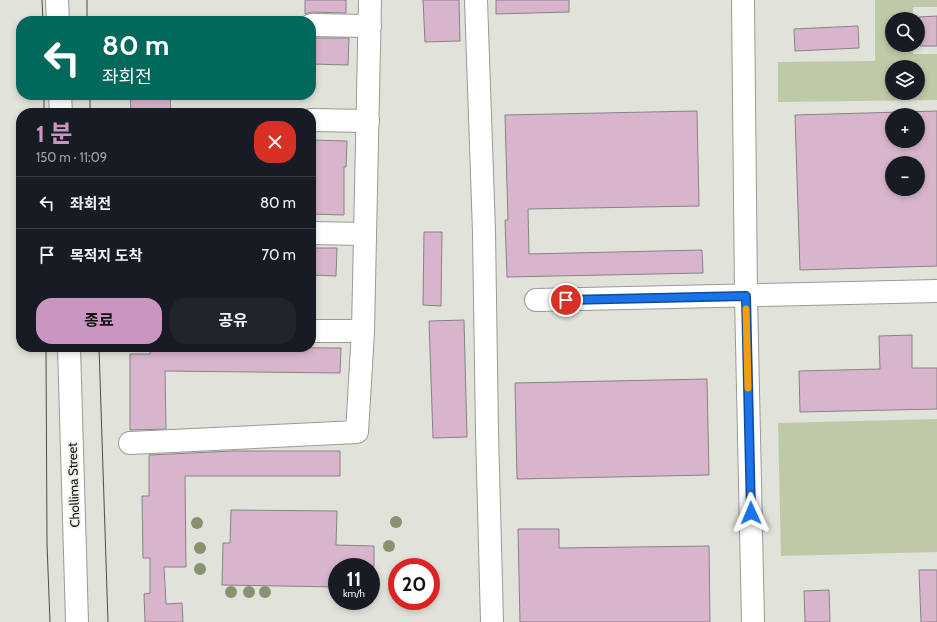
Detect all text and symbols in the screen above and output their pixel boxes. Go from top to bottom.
map controls [885,12,925,196]
button: search [885,12,925,52]
text: 80 m [102,28,169,62]
icon: left [36,32,88,84]
button: layers [885,60,925,100]
text: 좌회전 [102,66,152,88]
button: + [885,108,925,148]
text: 1 분 [36,119,72,148]
button: close [254,121,296,163]
text: 150 m · 11:09 [36,149,107,165]
button: − [885,156,925,196]
icon: left [36,192,58,214]
text: 80 m [260,194,296,212]
text: 좌회전 [70,195,111,213]
icon: arrive [36,244,58,266]
text: 70 m [262,246,296,264]
text: 목적지 도착 [70,247,142,265]
pin [549,283,583,317]
icon: arrive [555,289,577,311]
button: 종료 [36,298,162,344]
button: 공유 [170,298,296,344]
street label: Chollima Street [63,442,82,528]
position arrow [730,492,772,534]
speed limit sign: 20 [388,558,440,610]
text: 11 [347,567,361,591]
text: km/h [343,587,365,600]

